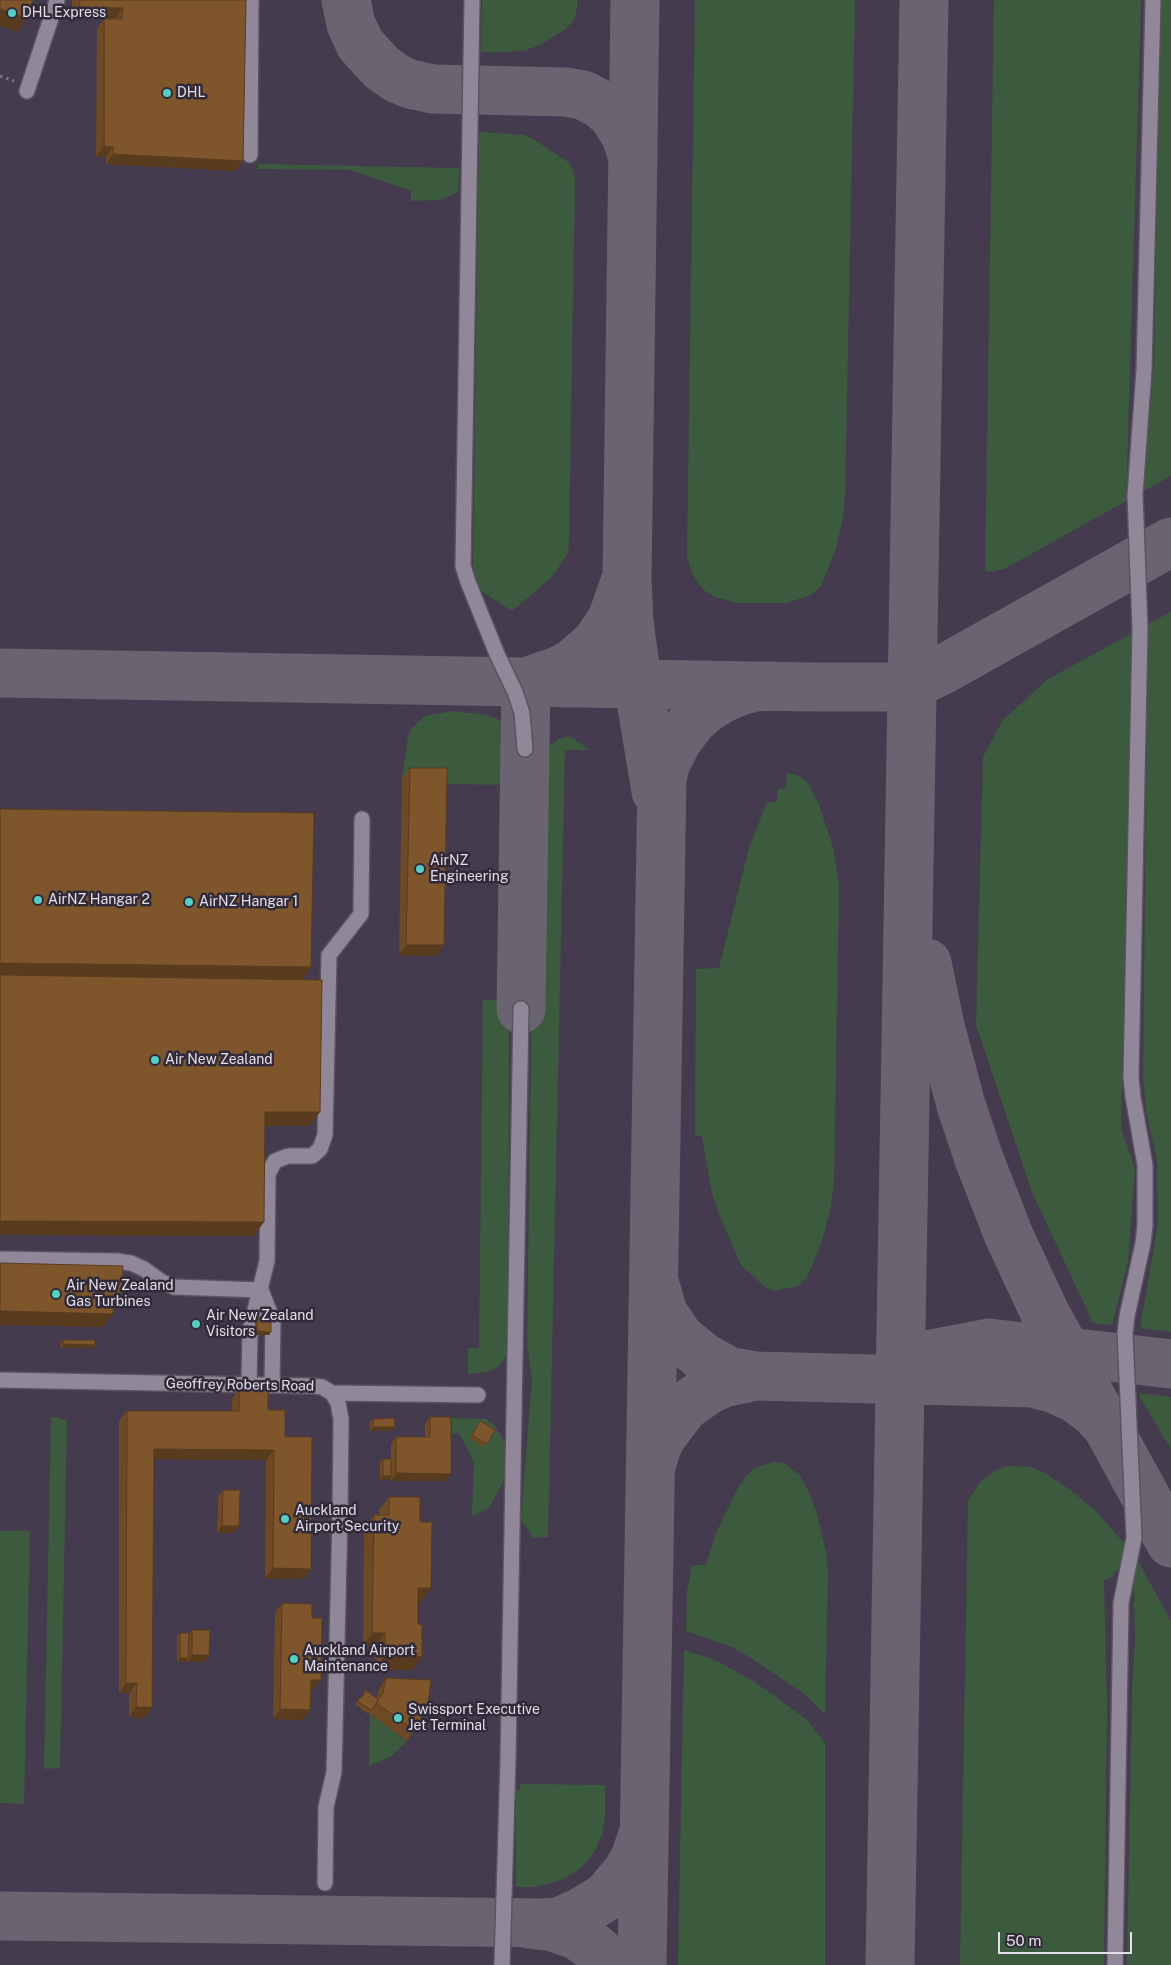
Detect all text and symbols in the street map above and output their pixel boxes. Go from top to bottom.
place label: DHL Express [22,5,106,21]
marker: DHL Express [6,7,18,19]
place label: DHL [177,85,206,101]
marker: DHL [161,87,173,99]
place label: AirNZ Engineering [430,853,509,886]
marker: AirNZ Engineering [414,863,426,875]
place label: AirNZ Hangar 2 [48,892,150,908]
marker: AirNZ Hangar 2 [32,894,44,906]
place label: AirNZ Hangar 1 [199,894,298,910]
marker: AirNZ Hangar 1 [183,896,195,908]
place label: Air New Zealand [165,1052,273,1068]
marker: Air New Zealand [149,1054,161,1066]
place label: Air New Zealand Gas Turbines [66,1278,174,1310]
marker: Air New Zealand Gas Turbines [50,1288,62,1300]
place label: Air New Zealand Visitors [206,1308,314,1340]
marker: Air New Zealand Visitors [190,1318,202,1330]
street label: Geoffrey Roberts Road [166,1375,314,1395]
place label: Auckland Airport Security [295,1503,399,1535]
marker: Auckland Airport Security [279,1513,291,1525]
place label: Auckland Airport Maintenance [304,1643,415,1675]
marker: Auckland Airport Maintenance [288,1653,300,1665]
place label: Swissport Executive Jet Terminal [408,1702,540,1734]
marker: Swissport Executive Jet Terminal [392,1712,404,1724]
scale bar [1001,1922,1135,1954]
text: 50 m [1006,1932,1041,1949]

